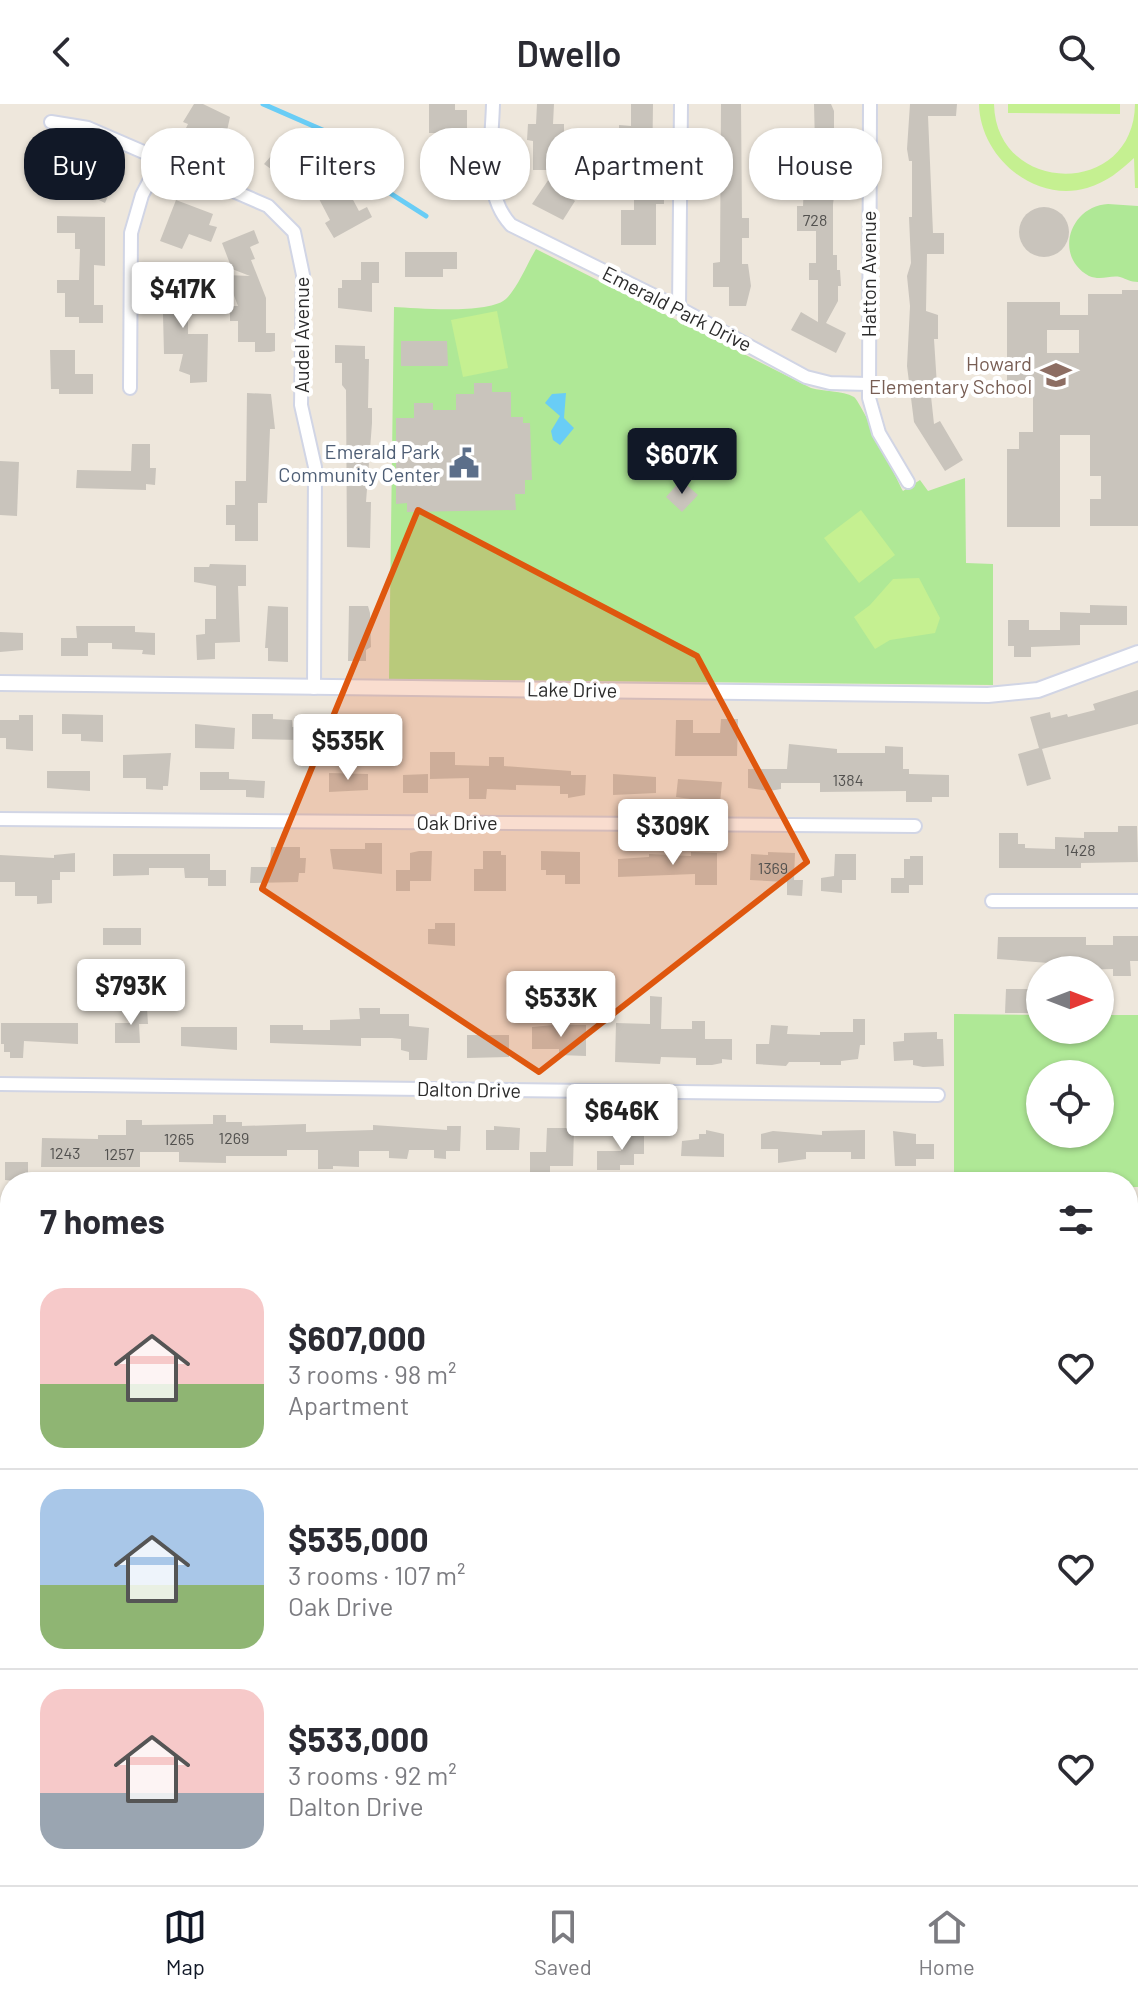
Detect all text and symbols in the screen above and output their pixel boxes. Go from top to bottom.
icon: back [40,30,84,74]
icon: search [1054,30,1098,74]
text: Dwello [516,31,622,74]
chip: Buy [24,128,125,200]
chip: Rent [141,128,254,200]
chip: Filters [270,128,404,200]
chip: New [420,128,530,200]
chip: Apartment [546,128,733,200]
chip: House [749,128,882,200]
house number: 728 [803,210,827,229]
street label: Hatton Avenue [856,211,880,337]
street label: Emerald Park Drive [599,260,756,356]
pin: $417K [127,262,239,330]
text: $417K [150,272,216,303]
street label: Audel Avenue [289,277,313,393]
place label: Howard Elementary School [869,351,1032,398]
school or university icon: Howard Elementary School [1039,358,1073,392]
pin: $607K [626,428,738,496]
text: $607K [646,438,718,469]
place label: Emerald Park Community Center [278,439,440,486]
public building icon: Emerald Park Community Center [447,446,481,480]
street label: Lake Drive [527,676,617,702]
pin: $535K [292,714,404,782]
text: $535K [311,724,385,755]
house number: 1384 [833,770,864,789]
pin: $309K [617,799,729,867]
text: $309K [636,809,710,840]
street label: Oak Drive [416,810,498,834]
house number: 1428 [1064,840,1096,859]
house number: 1369 [758,858,788,877]
north arrow [1026,956,1114,1044]
map controls [1026,956,1114,1148]
pin: $793K [75,959,187,1027]
text: $793K [95,969,167,1000]
pin: $533K [505,971,617,1039]
text: $533K [524,981,598,1012]
button: locate [1026,1060,1114,1148]
street label: Dalton Drive [417,1076,521,1102]
pin: $646K [566,1084,678,1152]
text: $646K [585,1094,659,1125]
house number: 1269 [219,1128,249,1147]
house number: 1265 [164,1129,194,1148]
house number: 1243 [49,1143,81,1162]
house number: 1257 [104,1144,134,1163]
icon: filters [1054,1198,1098,1242]
text: 7 homes [40,1200,165,1241]
text: $607,000 [288,1317,426,1358]
icon: home [104,1320,200,1416]
icon: heart [1054,1346,1098,1390]
text: 3 rooms · 98 m² [288,1358,456,1389]
text: Apartment [288,1389,409,1420]
text: $535,000 [288,1518,429,1559]
icon: home [104,1521,200,1617]
icon: heart [1054,1547,1098,1591]
text: 3 rooms · 107 m² [288,1559,465,1590]
text: Oak Drive [288,1590,393,1621]
text: $533,000 [288,1718,429,1759]
icon: home [104,1721,200,1817]
icon: heart [1054,1747,1098,1791]
text: 3 rooms · 92 m² [288,1759,457,1790]
text: Dalton Drive [288,1790,424,1821]
tab: Map [163,1905,207,1979]
tab: Saved [534,1905,592,1979]
tab: Home [918,1905,975,1979]

